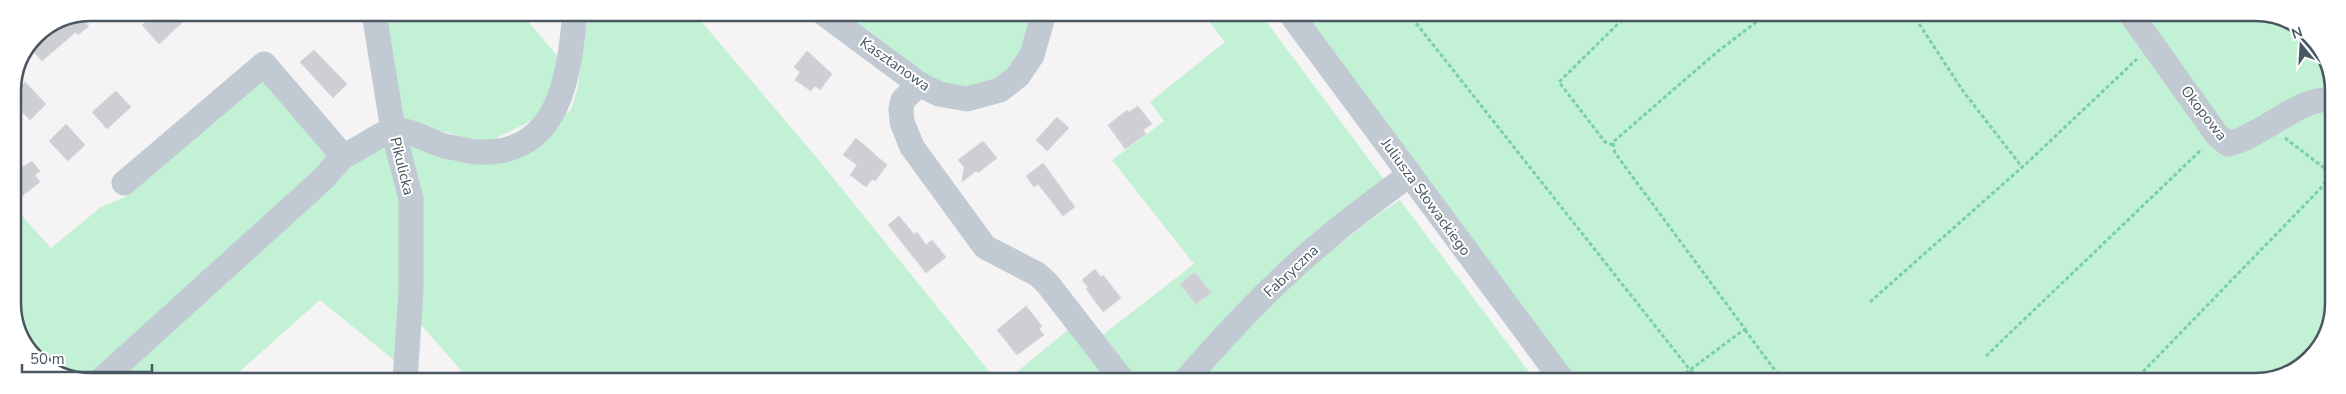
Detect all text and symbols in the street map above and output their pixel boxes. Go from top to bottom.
north arrow [2276,20,2326,70]
text: N [2289,22,2305,44]
street label: Kasztanowa [856,32,934,96]
street label: Okopowa [2176,81,2232,145]
street label: Juliusza Słowackiego [1376,133,1475,260]
street label: Pikulicka [385,135,419,197]
street label: Fabryczna [1259,240,1323,302]
scale bar [22,342,152,374]
text: 50 m [30,349,65,369]

